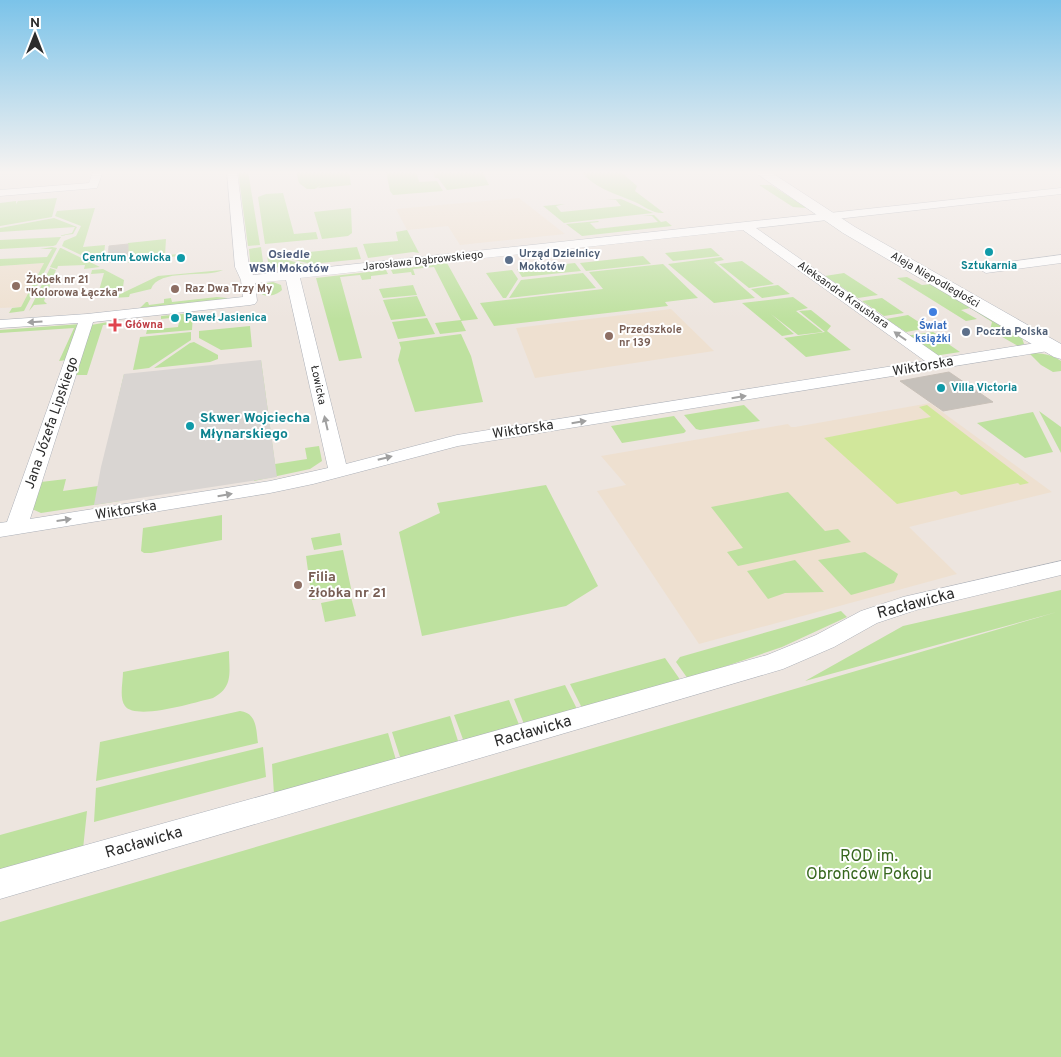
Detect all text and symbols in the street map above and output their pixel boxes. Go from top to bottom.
north arrow [10,10,60,60]
text: N [30,15,40,32]
marker: Sztukarnia [983,246,995,258]
district label: Osiedle WSM Mokotów [249,247,329,277]
place label: Urząd Dzielnicy Mokotów [519,247,600,274]
street label: Jarosława Dąbrowskiego [362,248,484,274]
street label: Aleja Niepodległości [888,249,982,311]
place label: Centrum Łowicka [82,251,171,265]
marker: Centrum Łowicka [175,252,187,264]
marker: Urząd Dzielnicy Mokotów [503,254,515,266]
street label: Aleksandra Kraushara [795,258,892,332]
place label: Sztukarnia [961,259,1017,273]
place label: Żłobek nr 21 "Kolorowa Łączka" [26,272,123,300]
marker: Żłobek nr 21 "Kolorowa Łączka" [10,280,22,292]
place label: Raz Dwa Trzy My [185,282,272,296]
marker: Raz Dwa Trzy My [169,283,181,295]
marker: Świat książki [927,306,939,318]
place label: Paweł Jasienica [185,311,267,325]
marker: Paweł Jasienica [169,312,181,324]
one-way arrow [27,318,43,326]
place label: Główna [125,318,163,332]
place label: Świat książki [915,318,951,346]
marker: Główna [109,319,121,331]
place label: Przedszkole nr 139 [619,323,682,350]
place label: Poczta Polska [976,325,1048,339]
marker: Poczta Polska [960,326,972,338]
marker: Przedszkole nr 139 [603,330,615,342]
one-way arrow [894,330,907,341]
street label: Wiktorska [891,353,955,381]
street label: Jana Józefa Lipskiego [21,354,83,491]
street label: Łowicka [307,364,329,406]
place label: Villa Victoria [951,381,1017,395]
marker: Villa Victoria [935,382,947,394]
one-way arrow [732,392,748,400]
place label: Skwer Wojciecha Młynarskiego [200,410,310,443]
one-way arrow [322,416,330,431]
street label: Wiktorska [491,417,555,443]
one-way arrow [571,417,587,425]
marker: Skwer Wojciecha Młynarskiego [184,420,196,432]
one-way arrow [377,454,392,462]
one-way arrow [217,490,233,498]
street label: Wiktorska [94,498,158,524]
one-way arrow [57,516,73,524]
place label: Filia żłobka nr 21 [308,569,386,602]
marker: Filia żłobka nr 21 [292,579,304,591]
street label: Racławicka [875,584,957,624]
street label: Racławicka [492,711,574,753]
street label: Racławicka [103,822,185,864]
park label: ROD im. Obrońców Pokoju [806,847,932,885]

